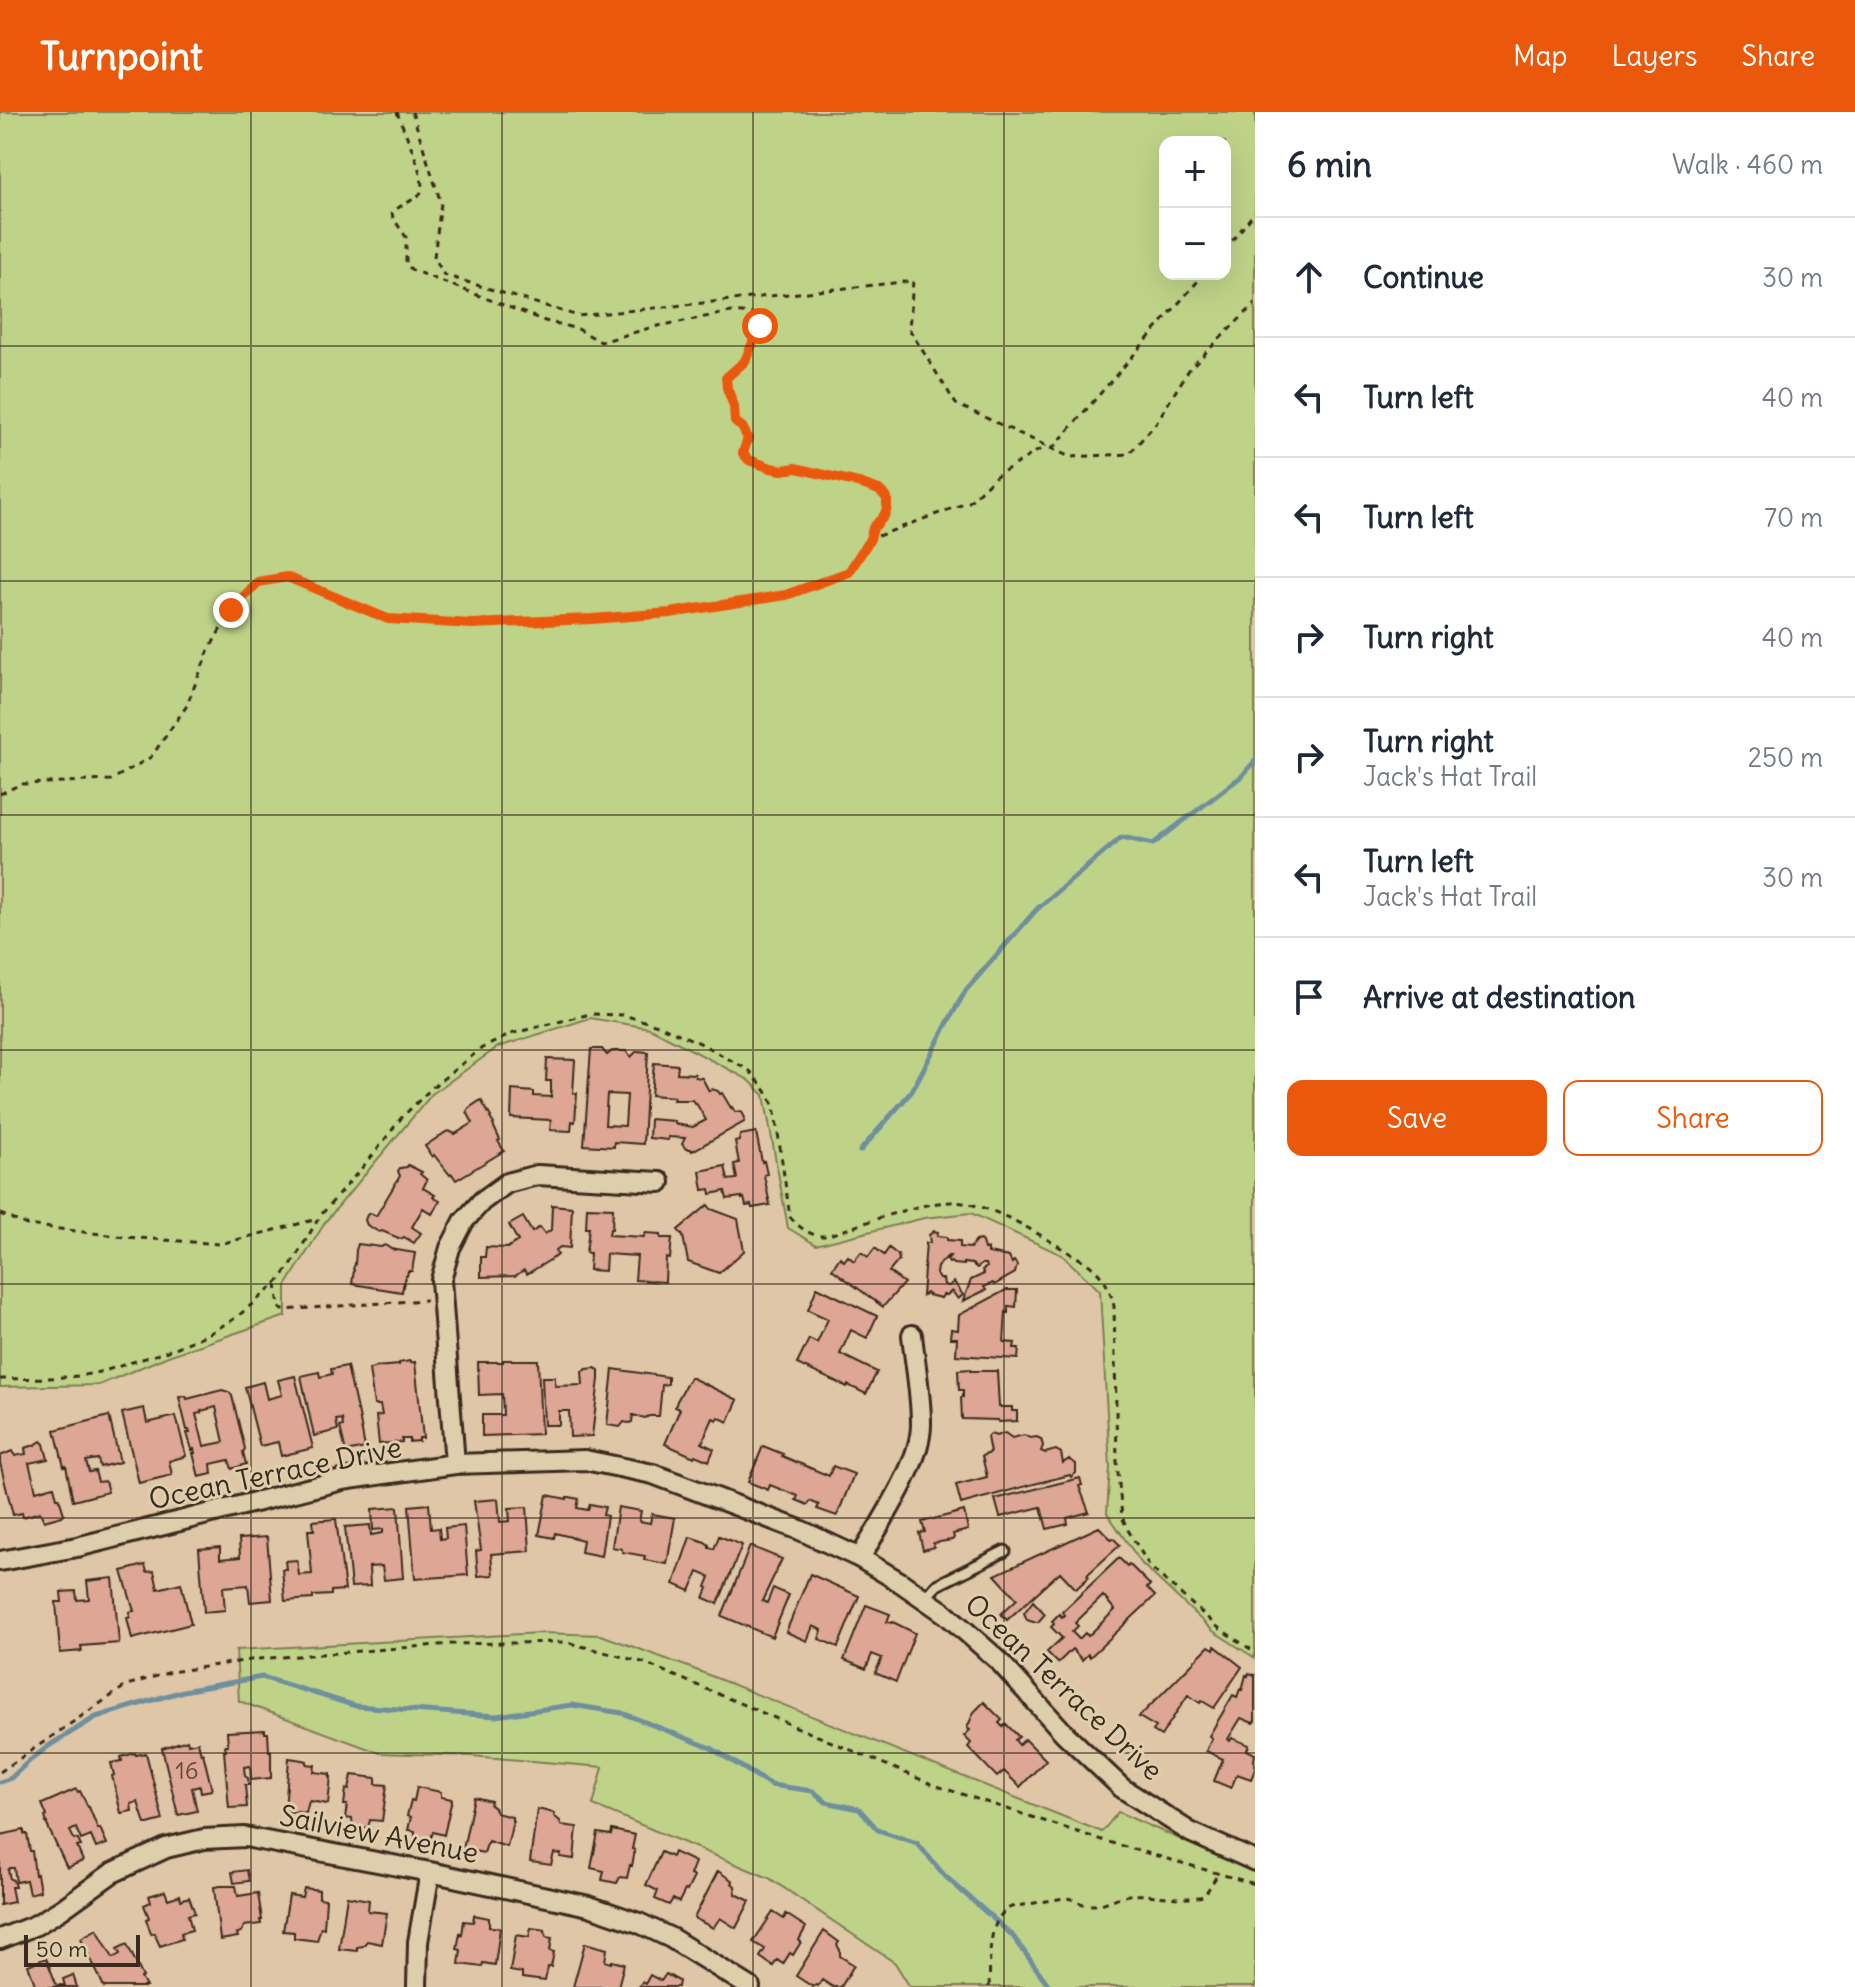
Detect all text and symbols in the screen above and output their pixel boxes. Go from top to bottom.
text: Turnpoint [40,33,203,80]
text: Map [1513,38,1568,74]
text: Layers [1612,38,1698,74]
text: Share [1742,38,1815,74]
map controls [1159,136,1231,280]
button: + [1159,136,1231,208]
text: 6 min [1287,143,1372,186]
text: Walk · 460 m [1672,148,1823,181]
button: − [1159,208,1231,280]
icon: ahead [1287,255,1331,299]
text: Continue [1363,258,1484,296]
text: 30 m [1762,261,1823,294]
route start [742,308,778,344]
icon: left [1287,375,1331,419]
text: Turn left [1363,378,1474,416]
text: 40 m [1762,381,1823,414]
icon: left [1287,495,1331,539]
text: Turn left [1363,498,1474,536]
text: 70 m [1764,501,1823,534]
route end [213,592,249,628]
icon: right [1287,615,1331,659]
text: Turn right [1363,618,1494,656]
text: 40 m [1762,621,1823,654]
text: Turn right [1363,722,1494,760]
icon: right [1287,735,1331,779]
text: 250 m [1748,741,1823,774]
text: Jack's Hat Trail [1363,760,1537,793]
text: Turn left [1363,842,1474,880]
icon: left [1287,855,1331,899]
text: 30 m [1762,861,1823,894]
text: Jack's Hat Trail [1363,880,1537,913]
icon: arrive [1287,975,1331,1019]
text: Arrive at destination [1363,978,1635,1016]
button: Save [1287,1080,1547,1156]
button: Share [1563,1080,1823,1156]
street label: Ocean Terrace Drive [145,1429,405,1517]
street label: Ocean Terrace Drive [958,1586,1170,1788]
house number: 16 [175,1755,199,1785]
street label: Sailview Avenue [277,1797,481,1871]
scale bar [24,1931,140,1967]
text: 50 m [36,1935,88,1963]

